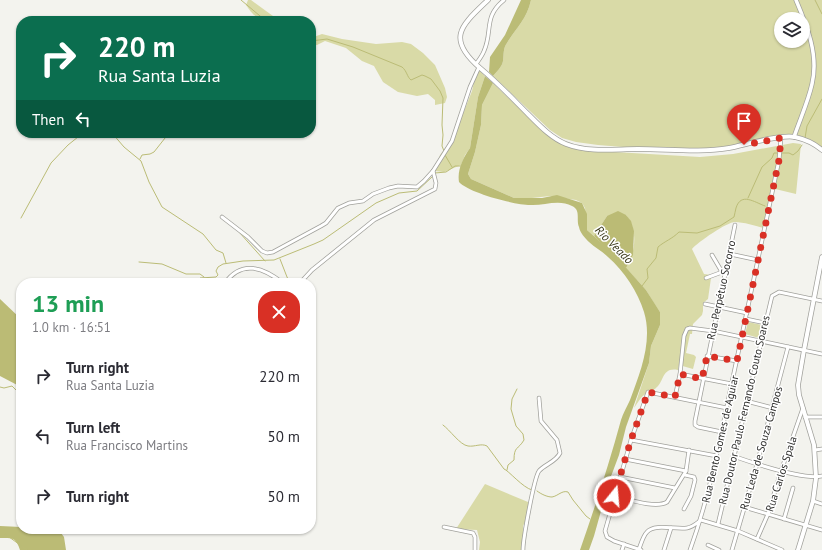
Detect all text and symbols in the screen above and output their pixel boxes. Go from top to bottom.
map controls [774,12,810,48]
button: layers [774,12,810,48]
text: 220 m [98,28,175,65]
icon: right [32,32,84,84]
text: Rua Santa Luzia [98,64,221,87]
pin [727,104,761,145]
icon: left [72,108,94,130]
text: Then [32,110,64,129]
icon: arrive [733,110,755,132]
water label: Rio Veado [592,222,637,267]
street label: Rua Perpétuo Socorro [704,239,738,341]
text: 13 min [32,288,104,319]
button: close [258,291,300,333]
street label: Rua Doutor Paulo Fernando Couto Soares [715,314,773,506]
text: 1.0 km · 16:51 [32,319,111,336]
text: Turn right [66,358,129,377]
icon: right [32,365,54,387]
text: 220 m [259,367,300,386]
street label: Rua Bento Gomes de Aguiar [699,374,742,504]
text: Rua Santa Luzia [66,377,155,394]
street label: Rua Leda de Souza Campos [737,384,785,511]
text: Turn left [66,418,120,437]
icon: left [32,425,54,447]
text: 50 m [267,427,300,446]
street label: Rua Carlos Spala [762,434,800,514]
text: Rua Francisco Martins [66,437,188,454]
position arrow [593,475,635,517]
icon: right [32,485,54,507]
text: Turn right [66,487,129,506]
text: 50 m [267,487,300,506]

